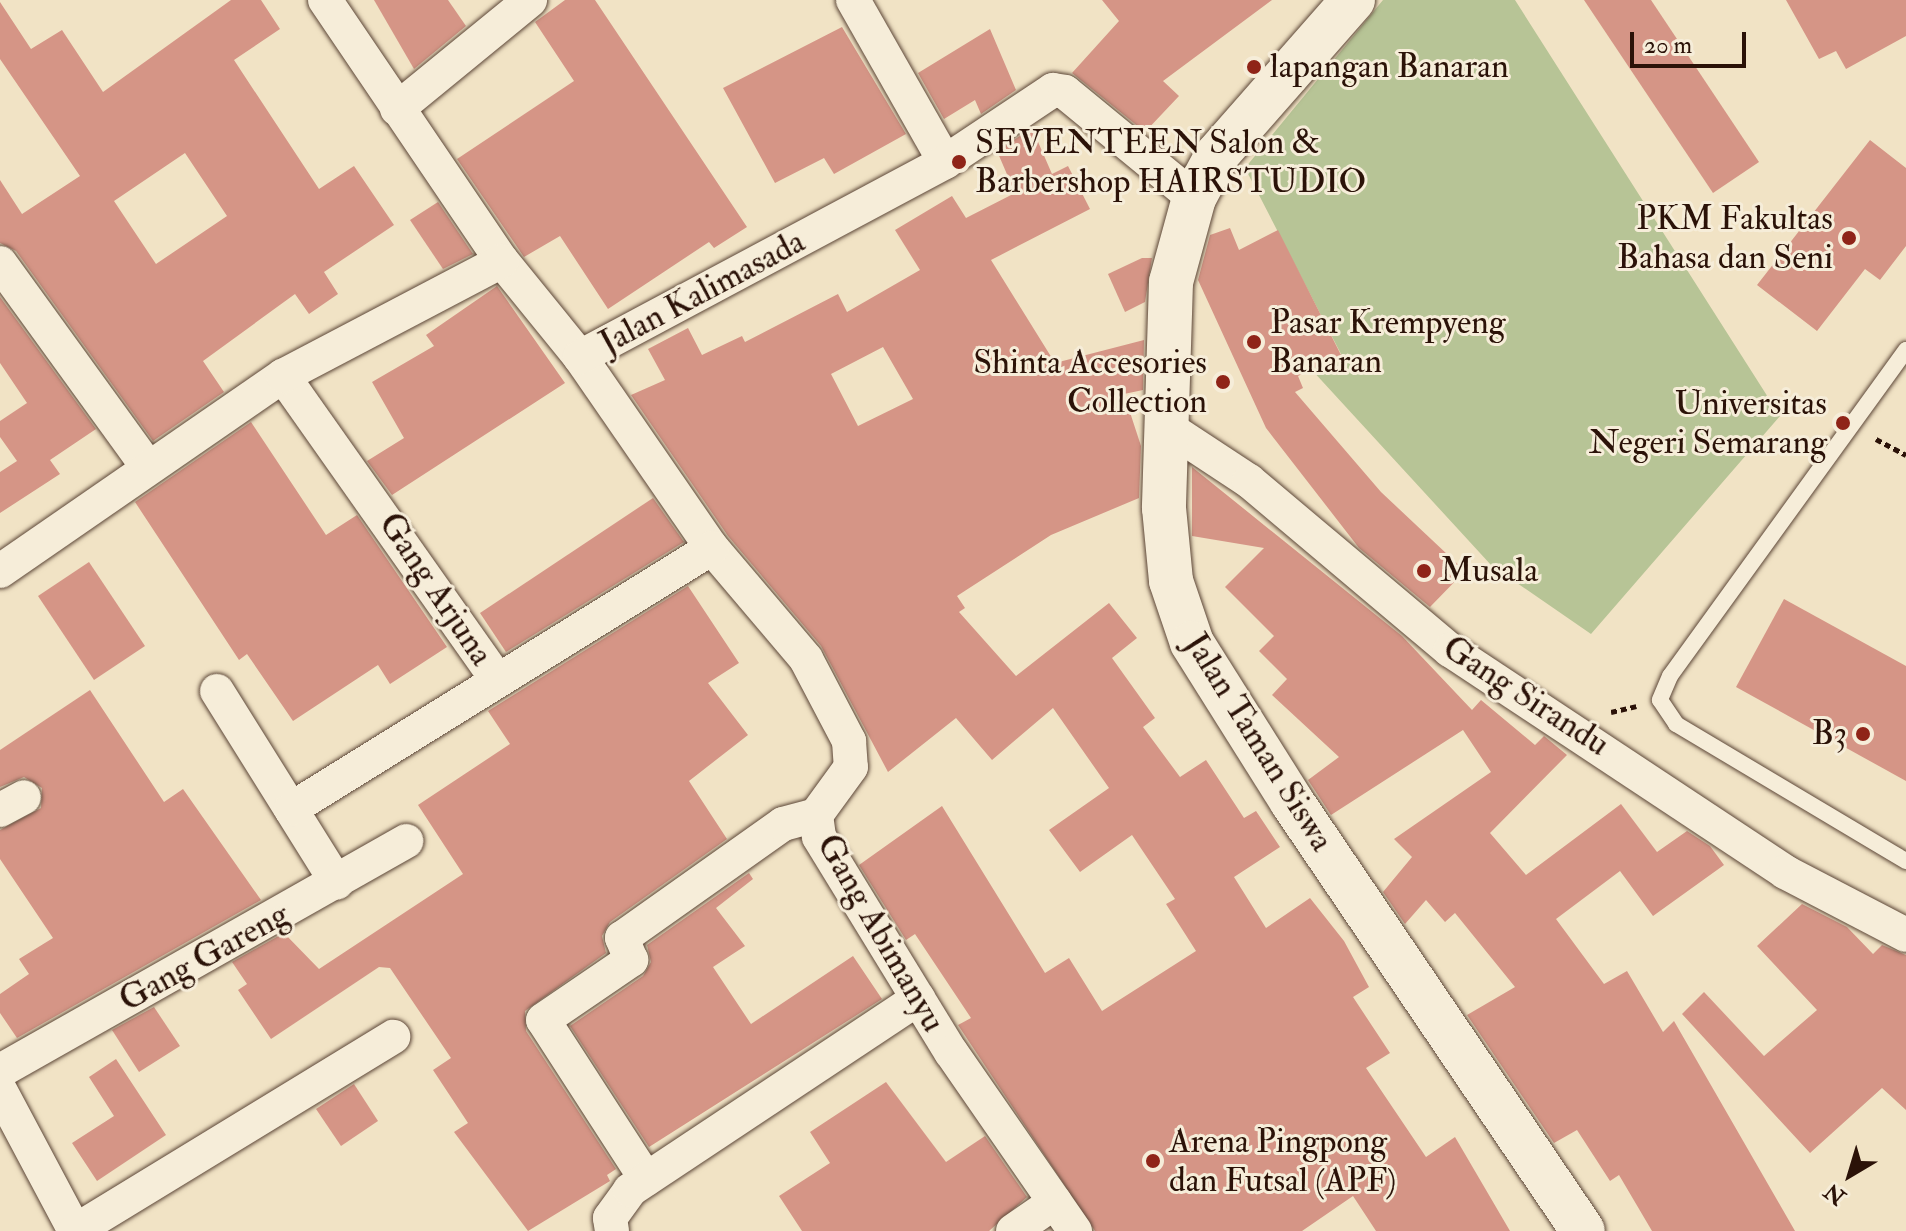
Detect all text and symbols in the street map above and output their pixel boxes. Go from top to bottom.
scale bar [1634,16,1750,66]
text: 20 m [1644,30,1692,61]
place label: lapangan Banaran [1270,47,1509,87]
marker: lapangan Banaran [1245,58,1263,76]
place label: SEVENTEEN Salon & Barbershop HAIRSTUDIO [975,122,1366,202]
marker: SEVENTEEN Salon & Barbershop HAIRSTUDIO [950,153,968,171]
place label: PKM Fakultas Bahasa dan Seni [1617,198,1833,278]
street label: Jalan Kalimasada [592,221,812,363]
marker: PKM Fakultas Bahasa dan Seni [1840,229,1858,247]
place label: Pasar Krempyeng Banaran [1270,302,1506,382]
marker: Pasar Krempyeng Banaran [1245,333,1263,351]
place label: Shinta Accesories Collection [973,342,1207,422]
marker: Shinta Accesories Collection [1214,373,1232,391]
place label: Universitas Negeri Semarang [1589,383,1827,462]
marker: Universitas Negeri Semarang [1834,414,1852,432]
street label: Gang Arjuna [370,505,502,673]
place label: Musala [1440,551,1538,591]
marker: Musala [1415,562,1433,580]
street label: Jalan Taman Siswa [1176,626,1342,858]
street label: Gang Sirandu [1435,627,1617,765]
place label: B3 [1812,714,1847,754]
marker: B3 [1854,725,1872,743]
street label: Gang Abimanyu [808,827,954,1039]
street label: Gang Gareng [112,894,296,1020]
place label: Arena Pingpong dan Futsal (APF) [1169,1121,1396,1200]
north arrow [1810,1135,1890,1215]
marker: Arena Pingpong dan Futsal (APF) [1144,1152,1162,1170]
text: N [1819,1177,1852,1211]

